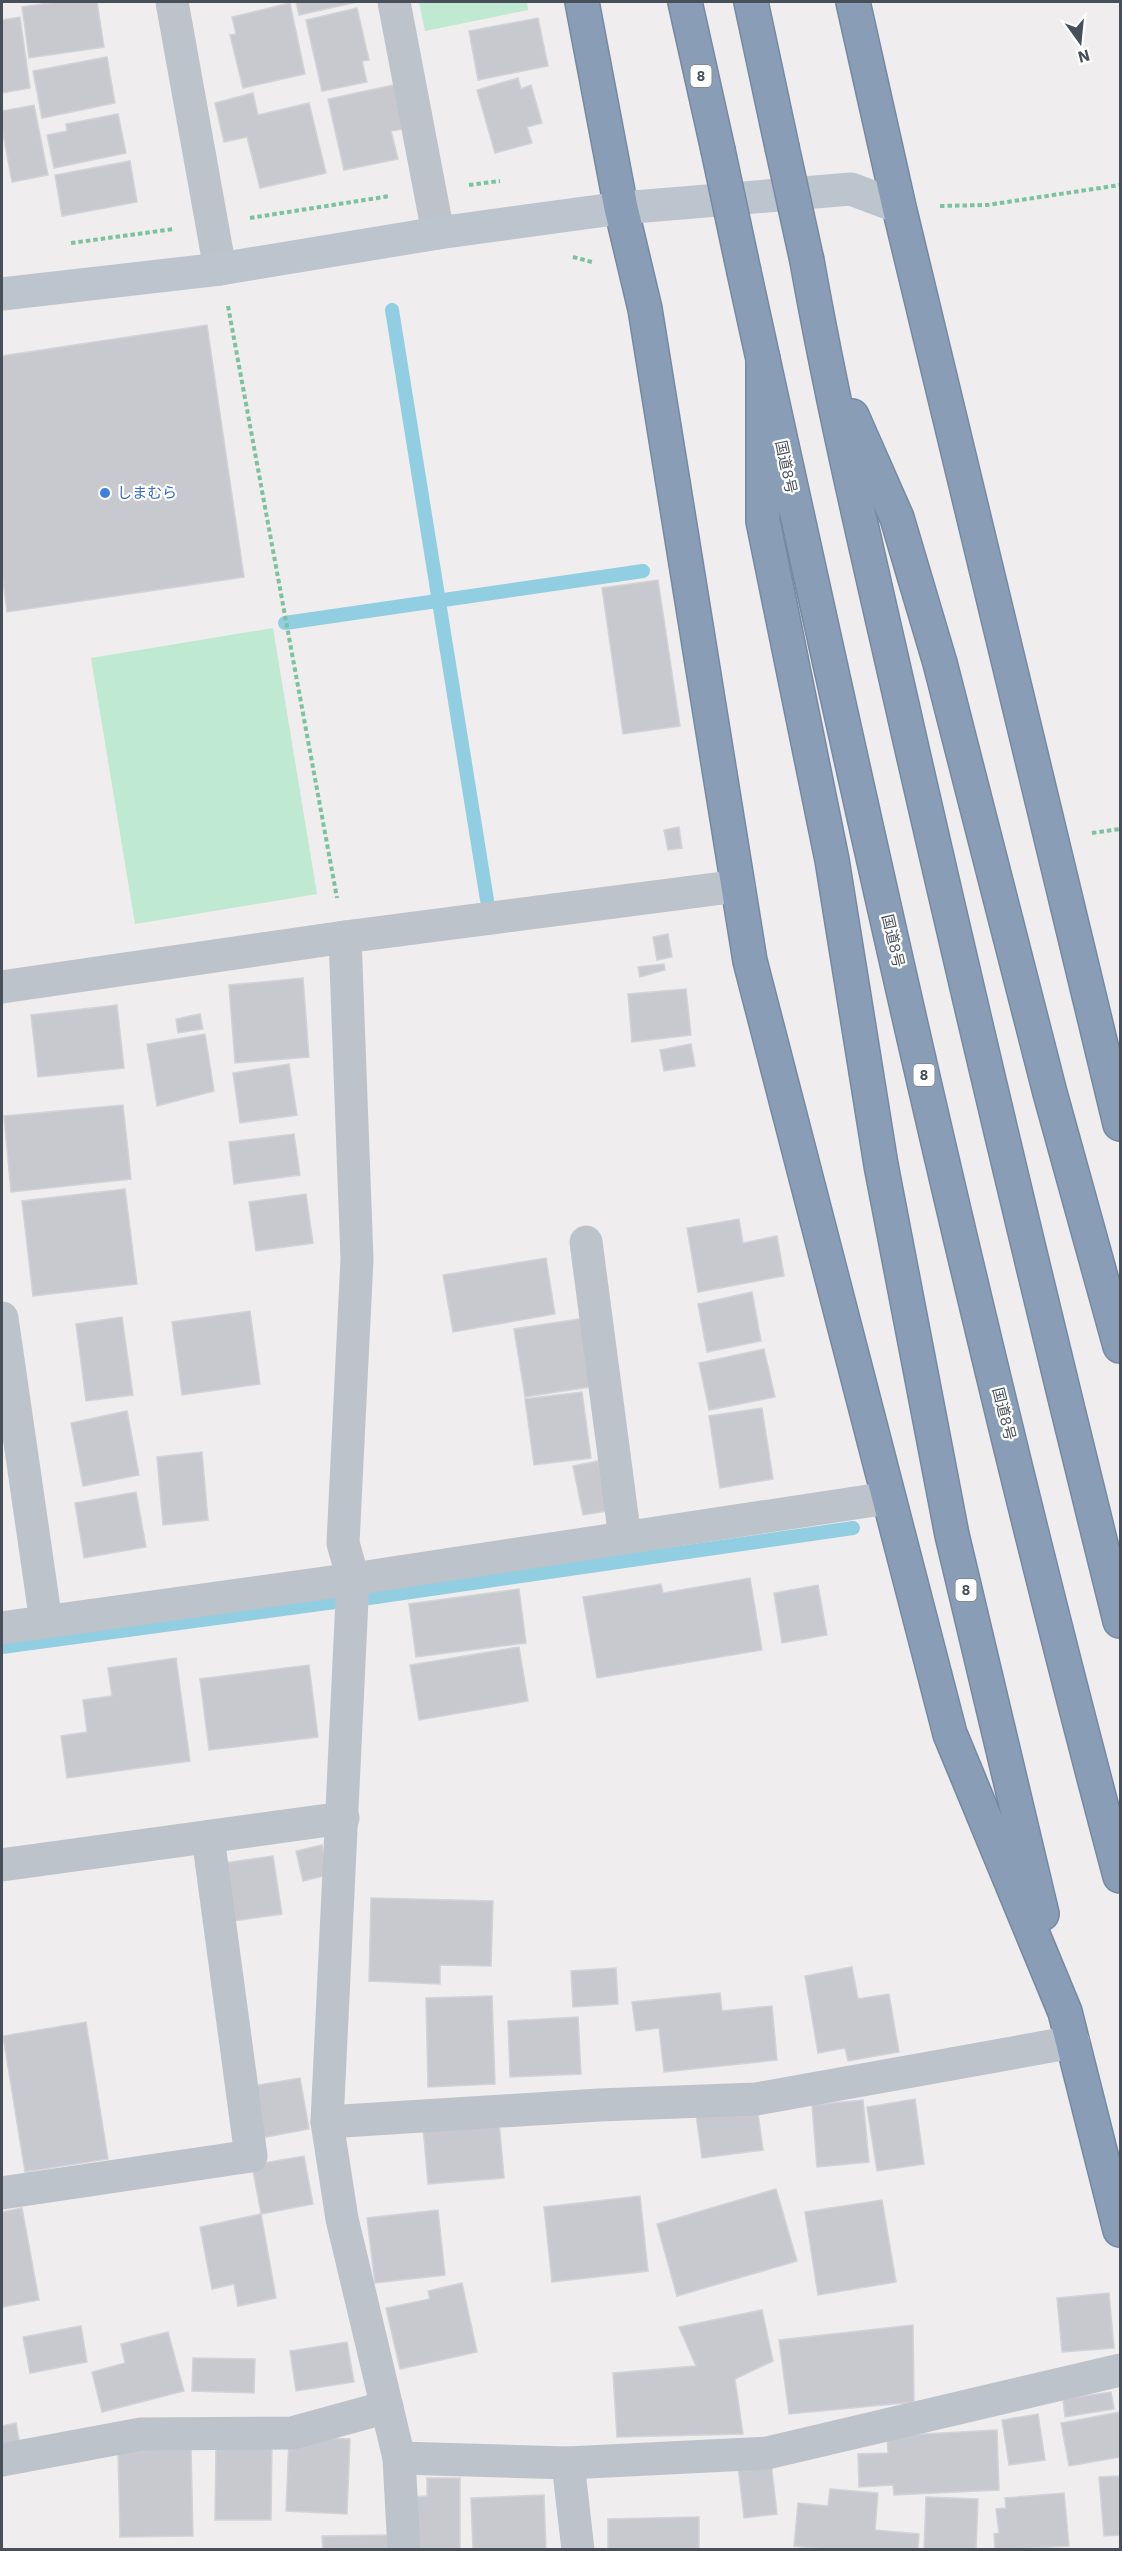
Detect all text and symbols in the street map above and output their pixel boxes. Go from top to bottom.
north arrow [1050,12,1110,72]
text: N [1076,45,1092,68]
road number: 8 [690,65,712,87]
street label: 国道8号 [772,439,801,495]
place label: しまむら [117,483,177,502]
marker: しまむら [98,486,112,500]
street label: 国道8号 [878,912,909,969]
road number: 8 [914,1064,934,1086]
street label: 国道8号 [989,1385,1020,1442]
road number: 8 [956,1579,976,1601]

